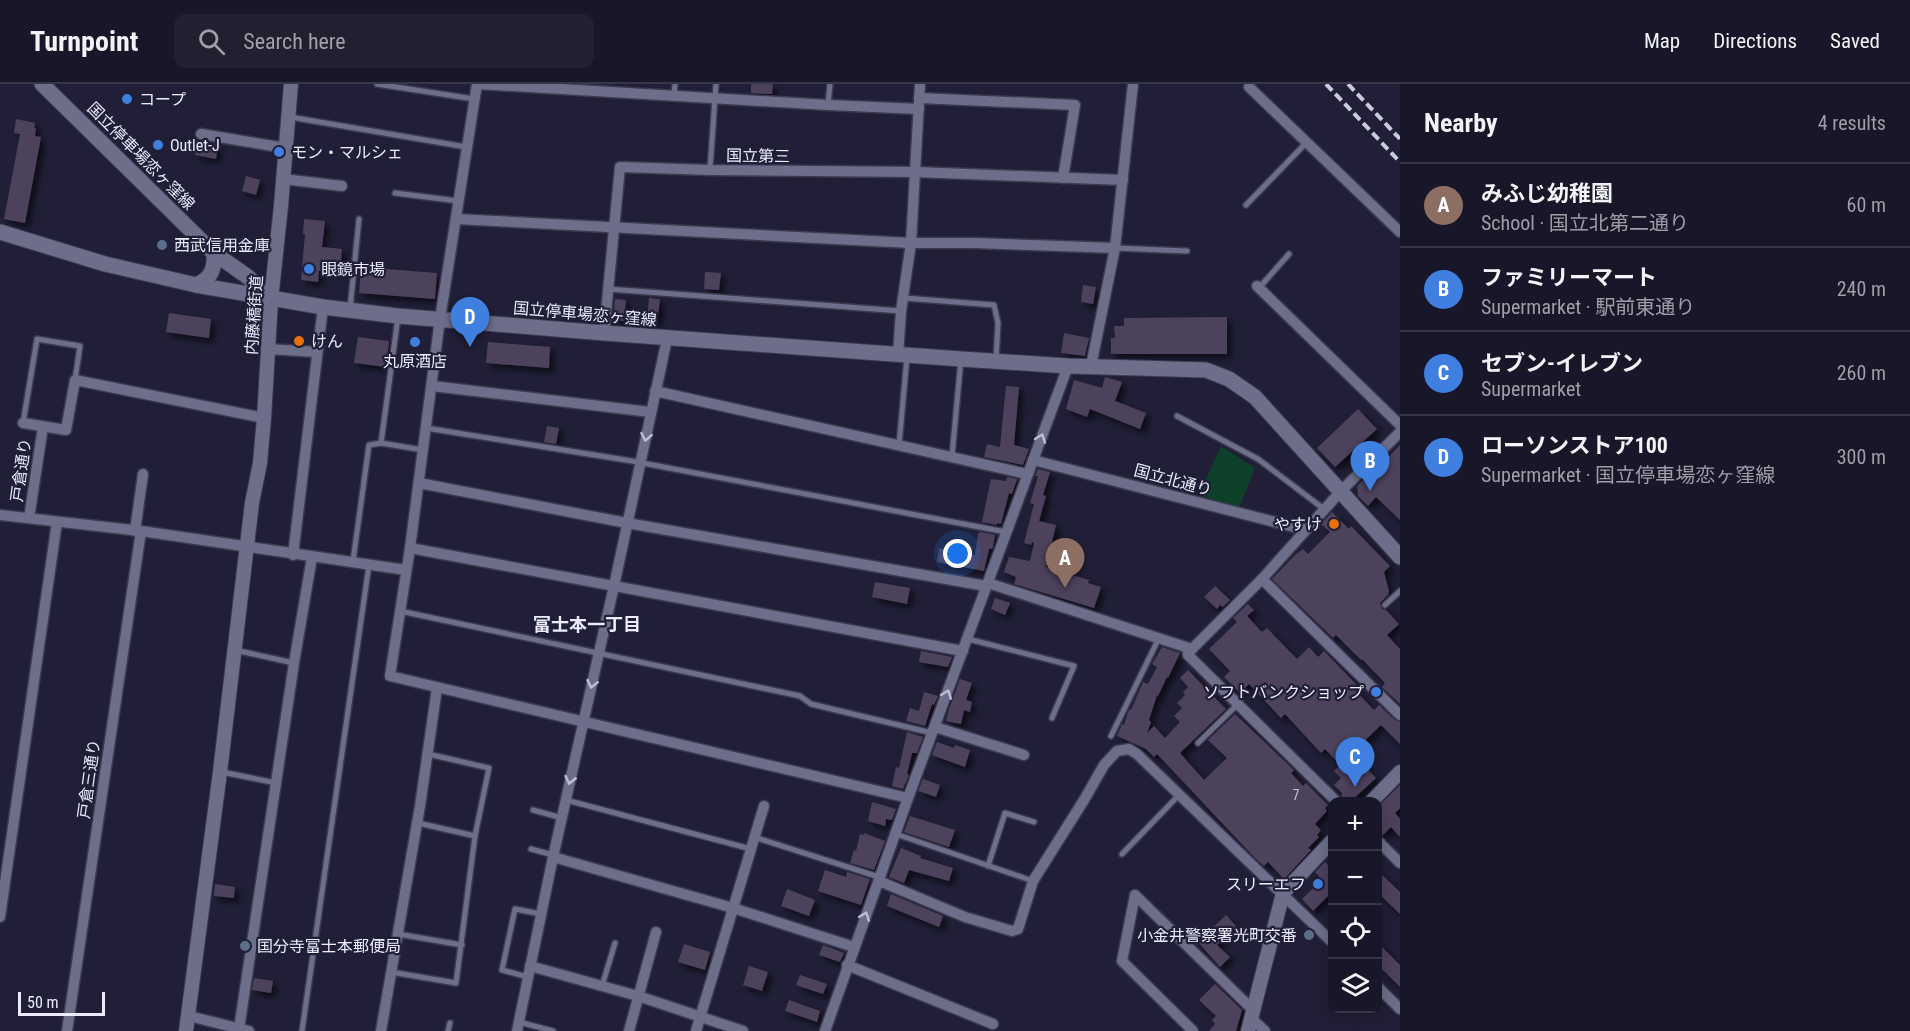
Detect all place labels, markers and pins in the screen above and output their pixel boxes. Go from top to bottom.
place label: コープ [139,90,186,109]
marker: コープ [120,92,134,106]
place label: Outlet-J [170,136,220,155]
marker: Outlet-J [151,138,165,152]
place label: モン・マルシェ [291,143,403,162]
marker: モン・マルシェ [272,145,286,159]
place label: 西武信用金庫 [174,236,270,255]
marker: 西武信用金庫 [155,238,169,252]
place label: 眼鏡市場 [321,260,385,279]
marker: 眼鏡市場 [302,262,316,276]
pin: D [450,298,490,347]
place label: けん [311,332,343,351]
marker: けん [292,334,306,348]
marker: 丸原酒店 [408,335,422,349]
place label: 丸原酒店 [383,352,447,371]
pin: B [1350,442,1390,491]
place label: やすけ [1274,515,1322,534]
marker: やすけ [1327,517,1341,531]
pin: A [1046,538,1084,588]
place label: ソフトバンクショップ [1203,683,1364,702]
marker: ソフトバンクショップ [1369,685,1383,699]
pin: C [1336,738,1374,787]
place label: スリーエフ [1226,875,1306,894]
marker: スリーエフ [1311,877,1325,891]
place label: 小金井警察署光町交番 [1137,926,1297,945]
marker: 小金井警察署光町交番 [1302,928,1316,942]
place label: 国分寺富士本郵便局 [257,937,401,956]
marker: 国分寺富士本郵便局 [238,939,252,953]

